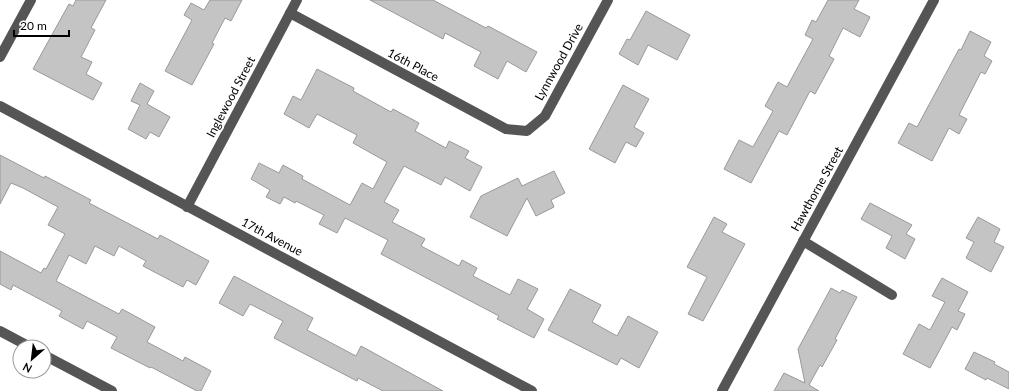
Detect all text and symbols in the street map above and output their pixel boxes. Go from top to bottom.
scale bar [14,12,69,38]
text: 20 m [20,18,47,33]
street label: Lynnwood Drive [531,21,586,103]
street label: 16th Place [385,45,441,84]
street label: Inglewood Street [203,53,259,140]
street label: Hawthorne Street [787,143,846,234]
street label: 17th Avenue [239,214,305,259]
north arrow [12,339,52,379]
text: N [20,361,34,376]

